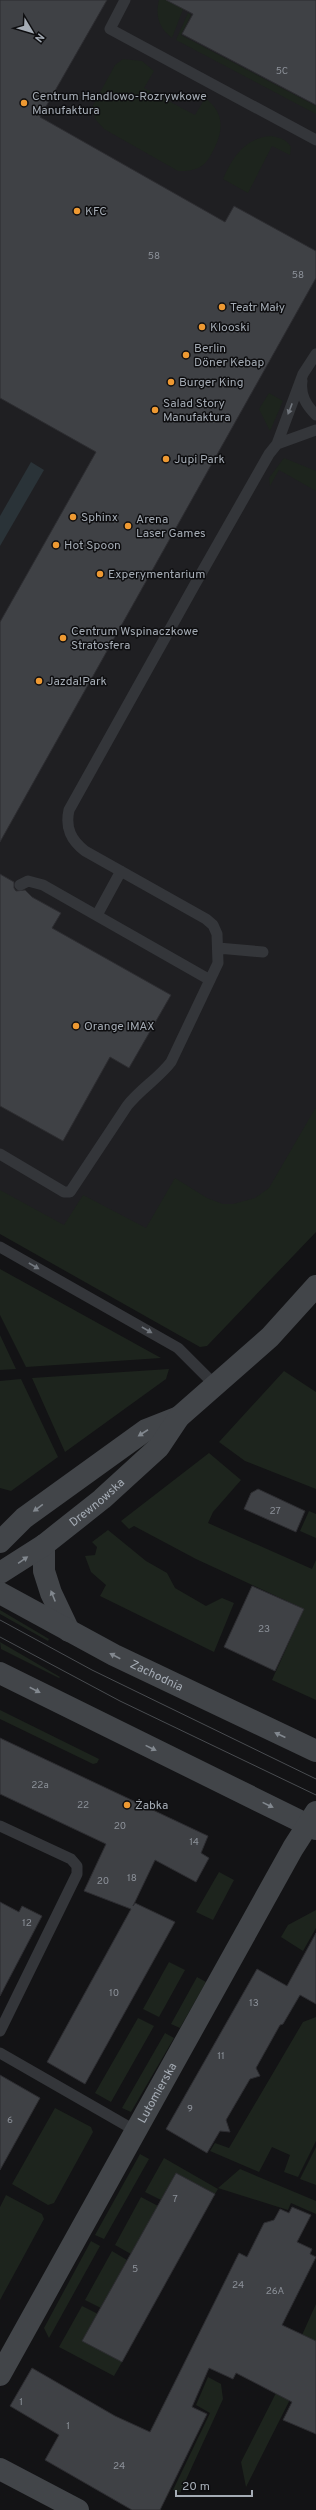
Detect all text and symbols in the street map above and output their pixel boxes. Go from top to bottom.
north arrow [12,12,52,52]
text: N [31,30,47,45]
house number: 5C [276,65,288,78]
place label: Centrum Handlowo-Rozrywkowe Manufaktura [32,89,207,119]
marker: Centrum Handlowo-Rozrywkowe Manufaktura [19,98,29,108]
place label: KFC [85,204,107,220]
marker: KFC [72,206,82,216]
house number: 58 [148,250,160,263]
house number: 58 [292,269,304,282]
place label: Teatr Mały [230,300,285,316]
marker: Teatr Mały [217,302,227,312]
place label: Klooski [210,320,250,336]
marker: Klooski [197,322,207,332]
place label: Berlin Döner Kebap [194,341,265,371]
marker: Berlin Döner Kebap [181,350,191,360]
place label: Burger King [179,375,244,391]
marker: Burger King [166,377,176,387]
place label: Salad Story Manufaktura [163,396,231,426]
one-way arrow [286,403,292,415]
marker: Salad Story Manufaktura [150,405,160,415]
place label: Jupi Park [174,452,225,468]
marker: Jupi Park [161,454,171,464]
place label: Sphinx [81,510,118,526]
marker: Sphinx [68,512,78,522]
place label: Arena Laser Games [136,512,206,542]
marker: Arena Laser Games [123,521,133,531]
place label: Hot Spoon [64,538,121,554]
marker: Hot Spoon [51,540,61,550]
place label: Experymentarium [108,567,205,583]
marker: Experymentarium [95,569,105,579]
place label: Centrum Wspinaczkowe Stratosfera [71,624,198,654]
marker: Centrum Wspinaczkowe Stratosfera [58,633,68,643]
place label: Jazda!Park [47,674,107,690]
marker: Jazda!Park [34,676,44,686]
place label: Orange IMAX [84,1019,155,1035]
marker: Orange IMAX [71,1021,81,1031]
one-way arrow [28,1263,40,1269]
one-way arrow [141,1327,153,1334]
one-way arrow [138,1429,149,1436]
street label: Drewnowska [66,1475,128,1531]
one-way arrow [32,1504,43,1512]
house number: 27 [269,1505,281,1518]
one-way arrow [17,1556,28,1564]
one-way arrow [49,1589,55,1601]
house number: 23 [258,1623,270,1636]
one-way arrow [109,1653,121,1659]
street label: Zachodnia [127,1657,185,1696]
one-way arrow [29,1687,41,1693]
one-way arrow [275,1732,286,1738]
one-way arrow [146,1745,157,1751]
house number: 22a [31,1779,49,1792]
place label: Żabka [135,1798,168,1814]
house number: 22 [77,1799,89,1812]
marker: Żabka [122,1800,132,1810]
one-way arrow [262,1802,274,1808]
house number: 20 [114,1820,126,1833]
house number: 14 [189,1836,199,1849]
house number: 18 [127,1872,137,1885]
house number: 20 [97,1875,109,1888]
house number: 12 [22,1917,32,1930]
house number: 10 [109,1987,119,2000]
house number: 13 [249,1997,259,2010]
house number: 11 [217,2050,225,2063]
street label: Lutomierska [135,2060,181,2126]
house number: 9 [187,2103,193,2116]
house number: 6 [7,2114,13,2127]
house number: 7 [172,2193,178,2206]
house number: 5 [132,2263,138,2276]
house number: 24 [232,2279,244,2292]
house number: 26A [266,2285,285,2298]
house number: 1 [19,2396,23,2409]
house number: 1 [66,2420,70,2433]
house number: 24 [113,2460,125,2473]
scale bar [176,2472,252,2498]
text: 20 m [182,2479,210,2495]

